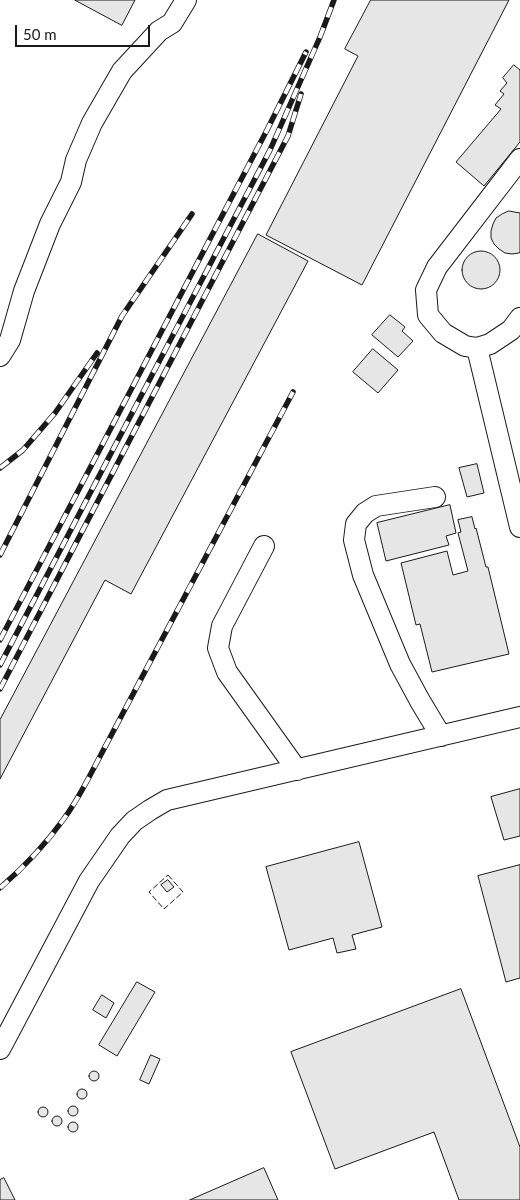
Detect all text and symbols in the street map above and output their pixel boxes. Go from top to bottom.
scale bar [18,15,152,47]
text: 50 m [23,25,57,43]

